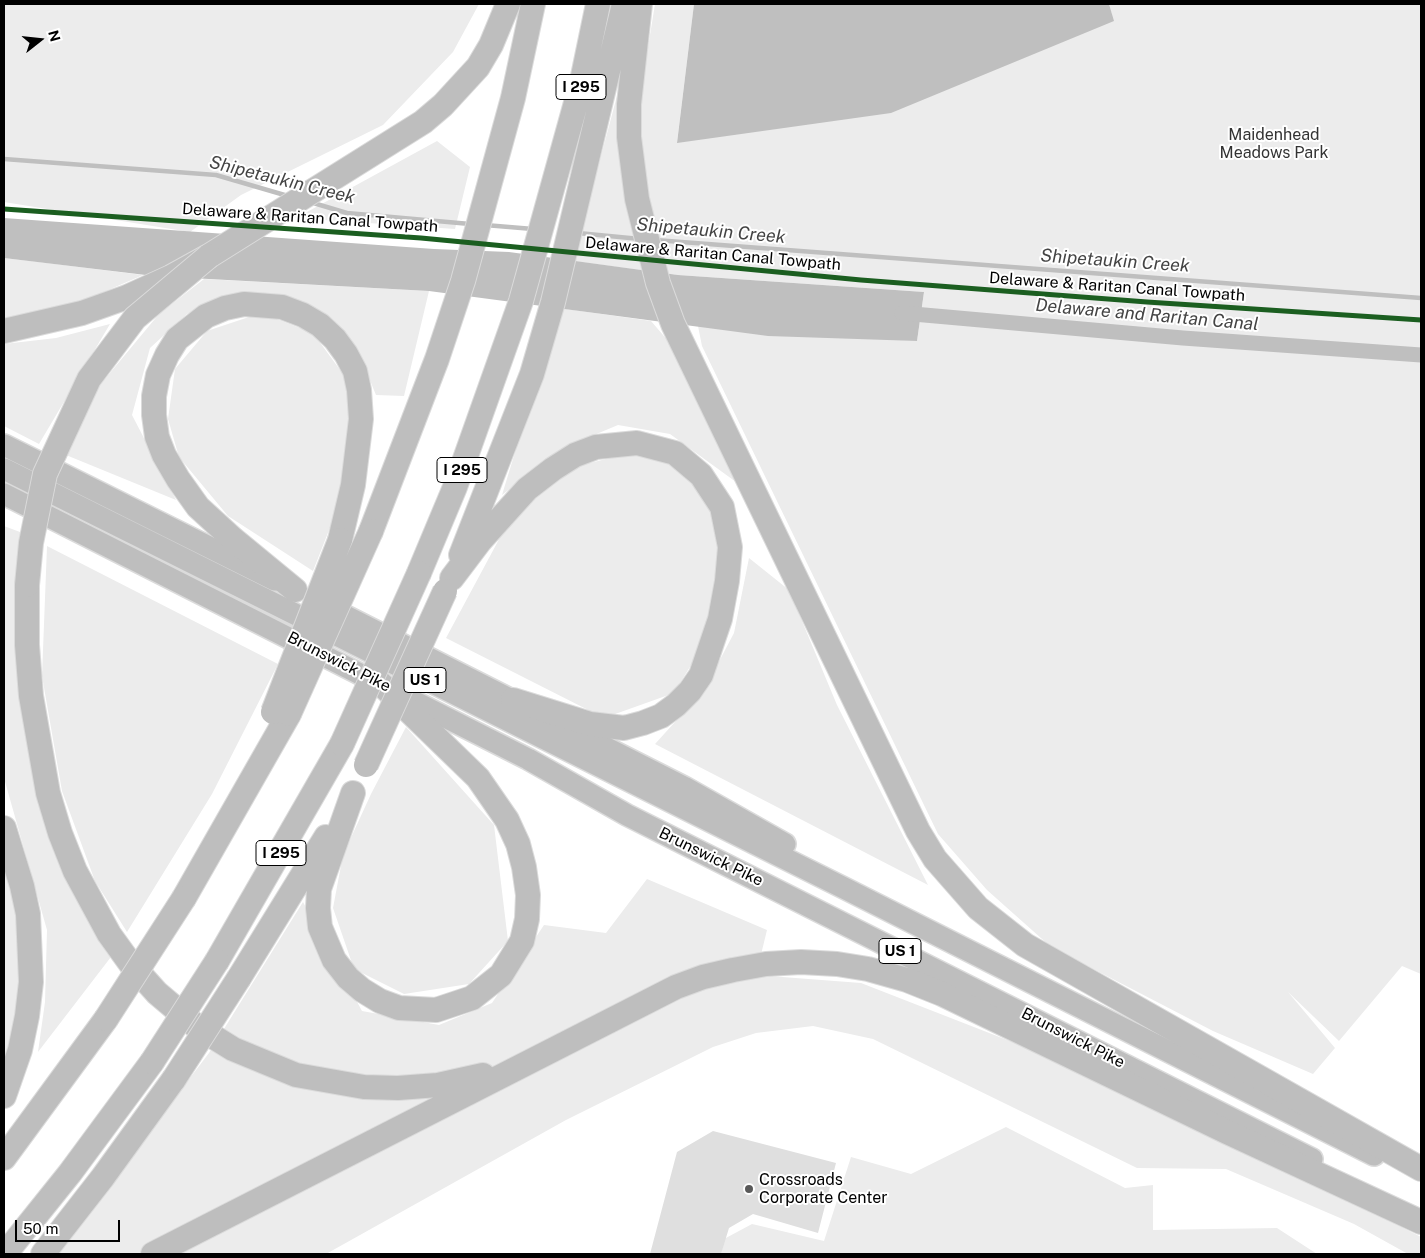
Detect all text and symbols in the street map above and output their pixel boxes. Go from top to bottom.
north arrow [15,15,65,65]
text: N [45,28,64,43]
road number: I 295 [556,74,606,100]
park label: Maidenhead Meadows Park [1220,125,1328,163]
water label: Shipetaukin Creek [207,151,357,209]
street label: Delaware & Raritan Canal Towpath [181,199,439,237]
water label: Shipetaukin Creek [636,214,786,248]
street label: Delaware & Raritan Canal Towpath [584,233,842,275]
water label: Shipetaukin Creek [1040,245,1190,277]
street label: Delaware & Raritan Canal Towpath [988,268,1246,306]
water label: Delaware and Raritan Canal [1035,294,1259,336]
road number: I 295 [437,458,487,482]
street label: Brunswick Pike [284,628,394,696]
road number: US 1 [404,668,446,692]
street label: Brunswick Pike [656,824,766,890]
road number: I 295 [256,840,306,866]
road number: US 1 [879,938,921,964]
street label: Brunswick Pike [1018,1004,1128,1072]
place label: Crossroads Corporate Center [759,1170,888,1208]
marker: Crossroads Corporate Center [743,1183,755,1195]
scale bar [18,1210,122,1242]
text: 50 m [23,1220,58,1237]

